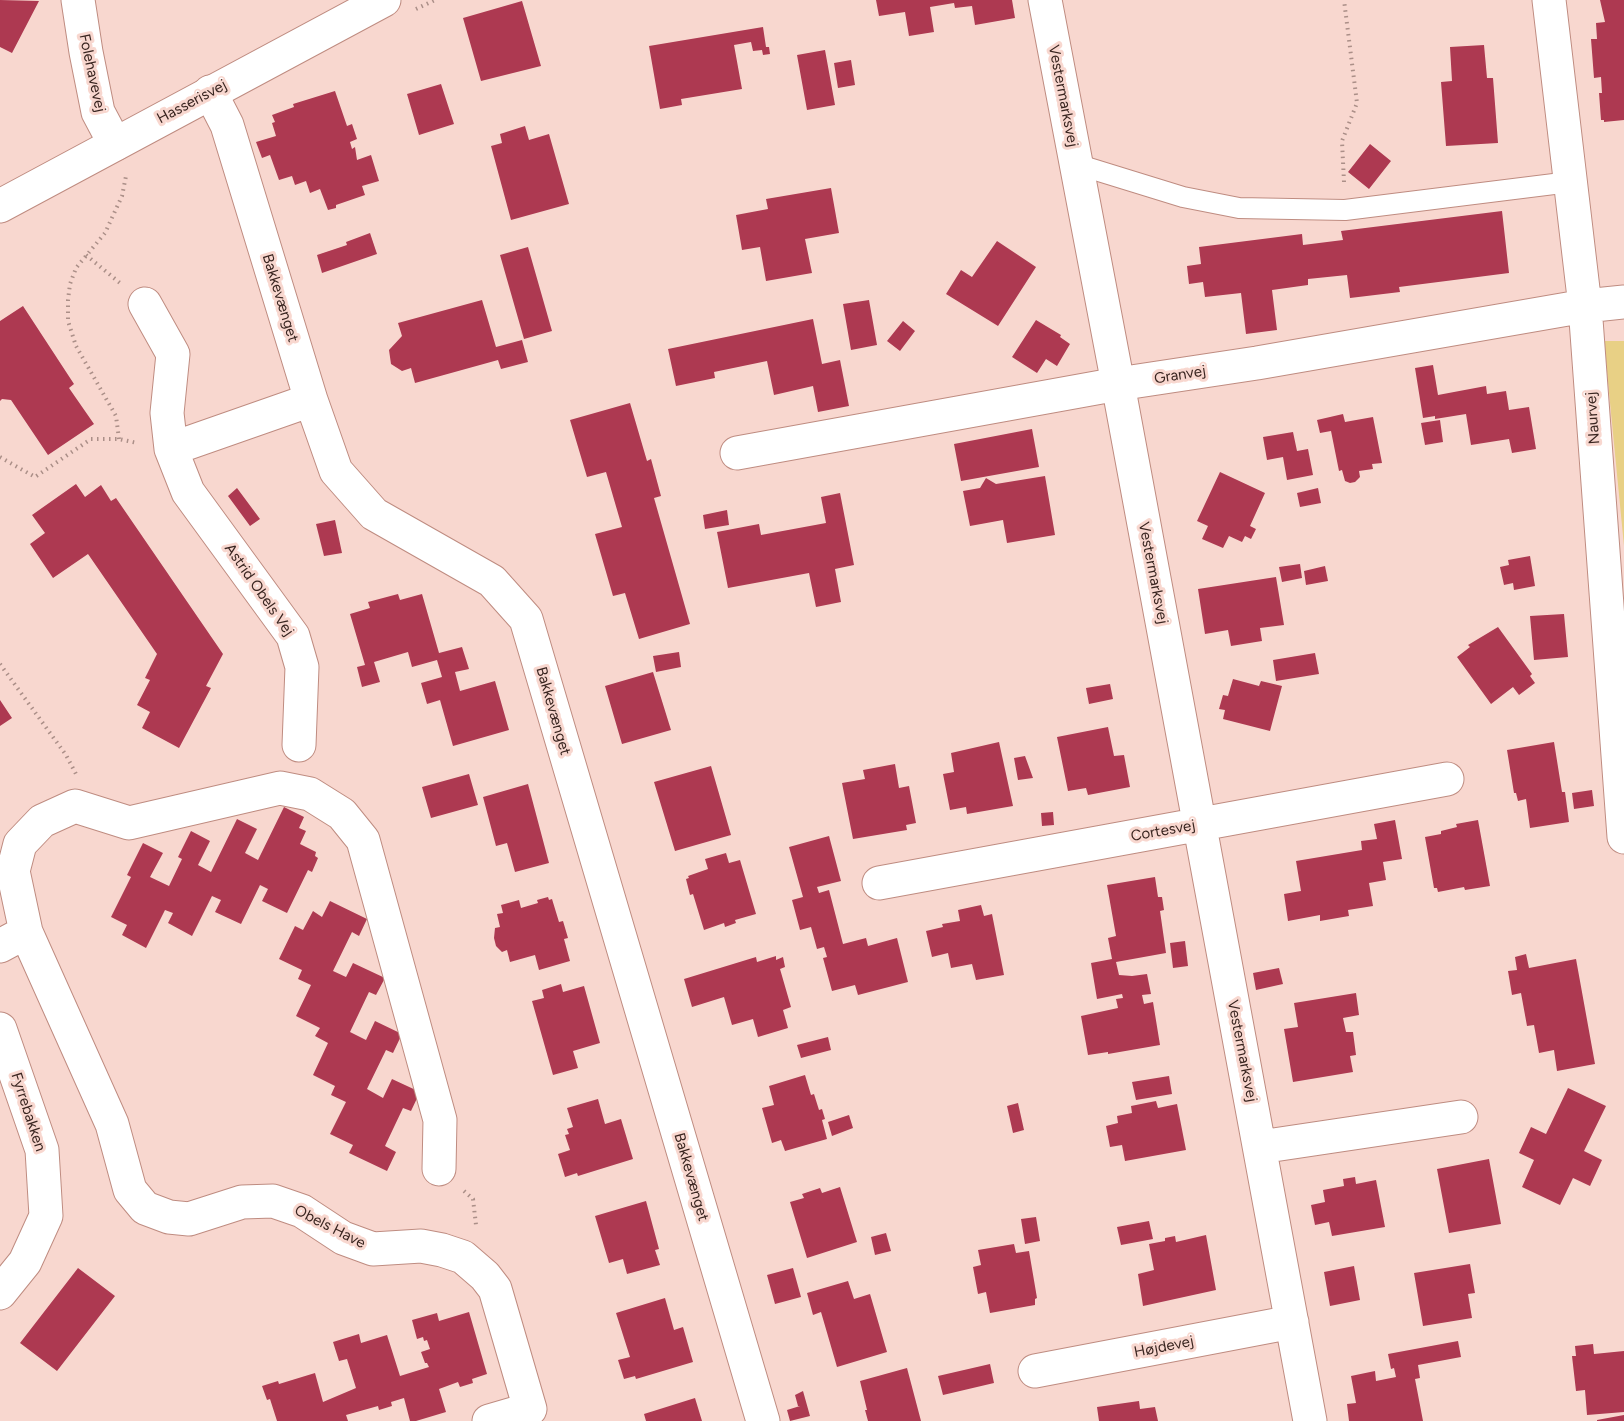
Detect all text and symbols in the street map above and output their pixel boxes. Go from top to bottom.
street label: Folehavevej [75,32,109,114]
street label: Vestermarksvej [1044,43,1082,149]
street label: Hasserisvej [154,76,230,128]
street label: Bakkevænget [258,252,302,344]
street label: Granvej [1153,362,1207,388]
street label: Naurvej [1582,391,1604,445]
street label: Vestermarksvej [1134,520,1172,626]
street label: Astrid Obels Vej [221,540,297,640]
street label: Bakkevænget [532,665,574,757]
street label: Cortesvej [1129,816,1197,846]
street label: Vestermarksvej [1223,998,1261,1104]
street label: Fyrrebakken [7,1070,49,1154]
street label: Bakkevænget [670,1131,712,1223]
street label: Obels Have [292,1201,368,1253]
street label: Højdevej [1133,1332,1195,1362]

